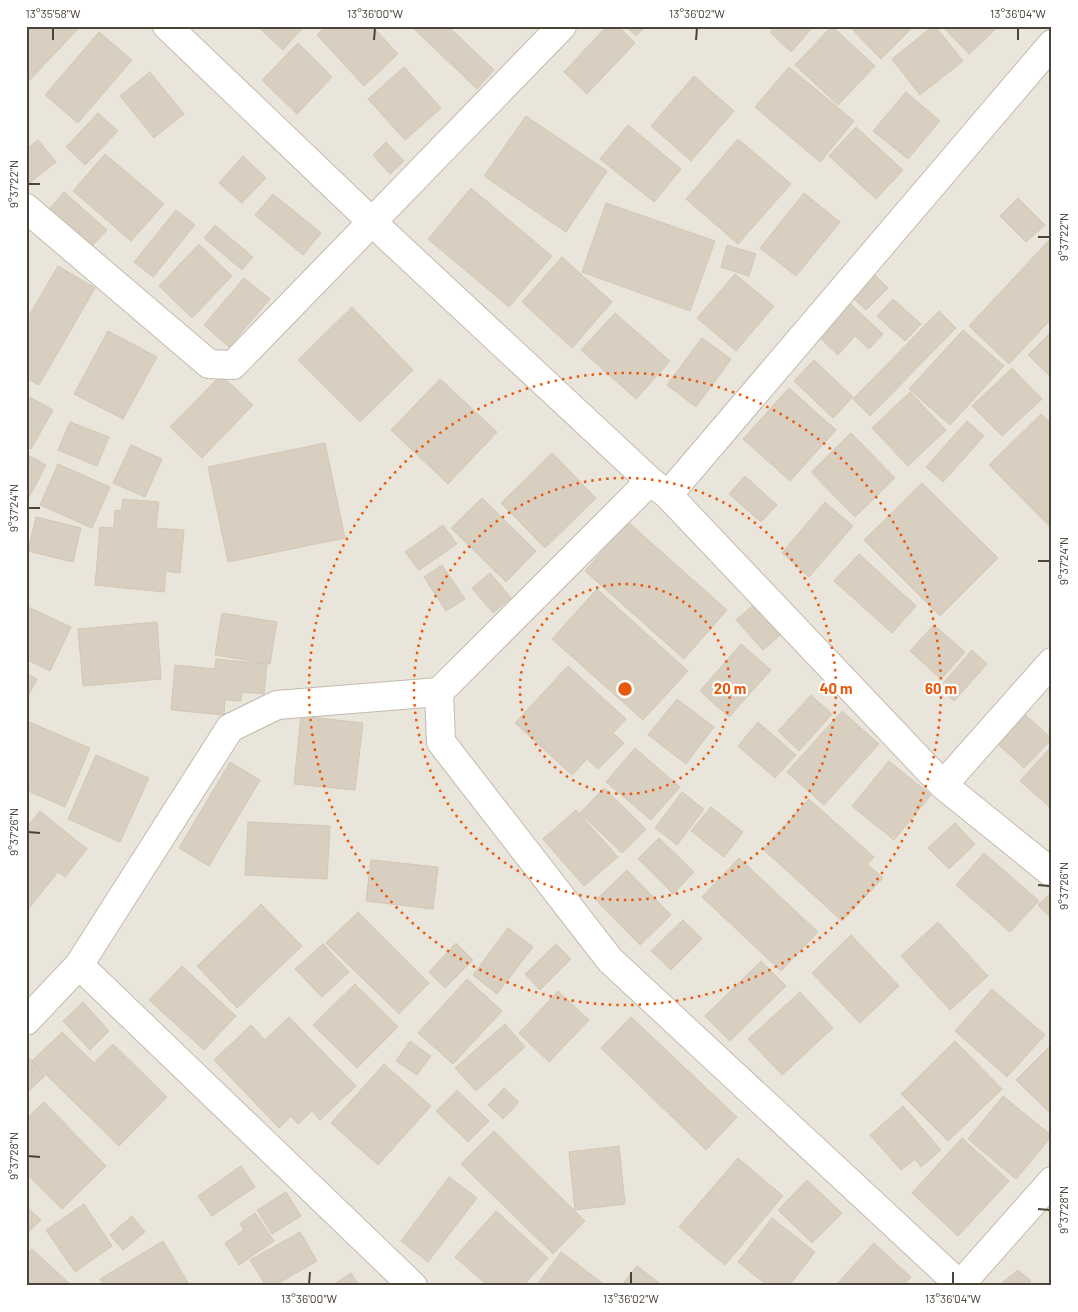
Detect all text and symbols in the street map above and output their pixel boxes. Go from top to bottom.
text: 13°35'58"W [26,6,81,20]
text: 13°36'00"W [347,6,404,20]
text: 13°36'02"W [669,6,725,20]
text: 13°36'04"W [990,6,1046,20]
text: 9°37'22"N [6,160,20,208]
text: 9°37'22"N [1056,213,1070,261]
text: 9°37'24"N [6,484,20,532]
text: 9°37'24"N [1056,537,1070,585]
text: 20 m [714,679,746,697]
text: 40 m [819,679,853,697]
text: 60 m [925,679,957,697]
centre of rings [616,680,634,698]
text: 9°37'26"N [6,808,20,856]
text: 9°37'26"N [1056,862,1070,910]
text: 9°37'28"N [6,1132,20,1180]
text: 9°37'28"N [1056,1186,1070,1234]
text: 13°36'00"W [281,1291,338,1305]
text: 13°36'02"W [603,1291,659,1305]
text: 13°36'04"W [925,1291,981,1305]

